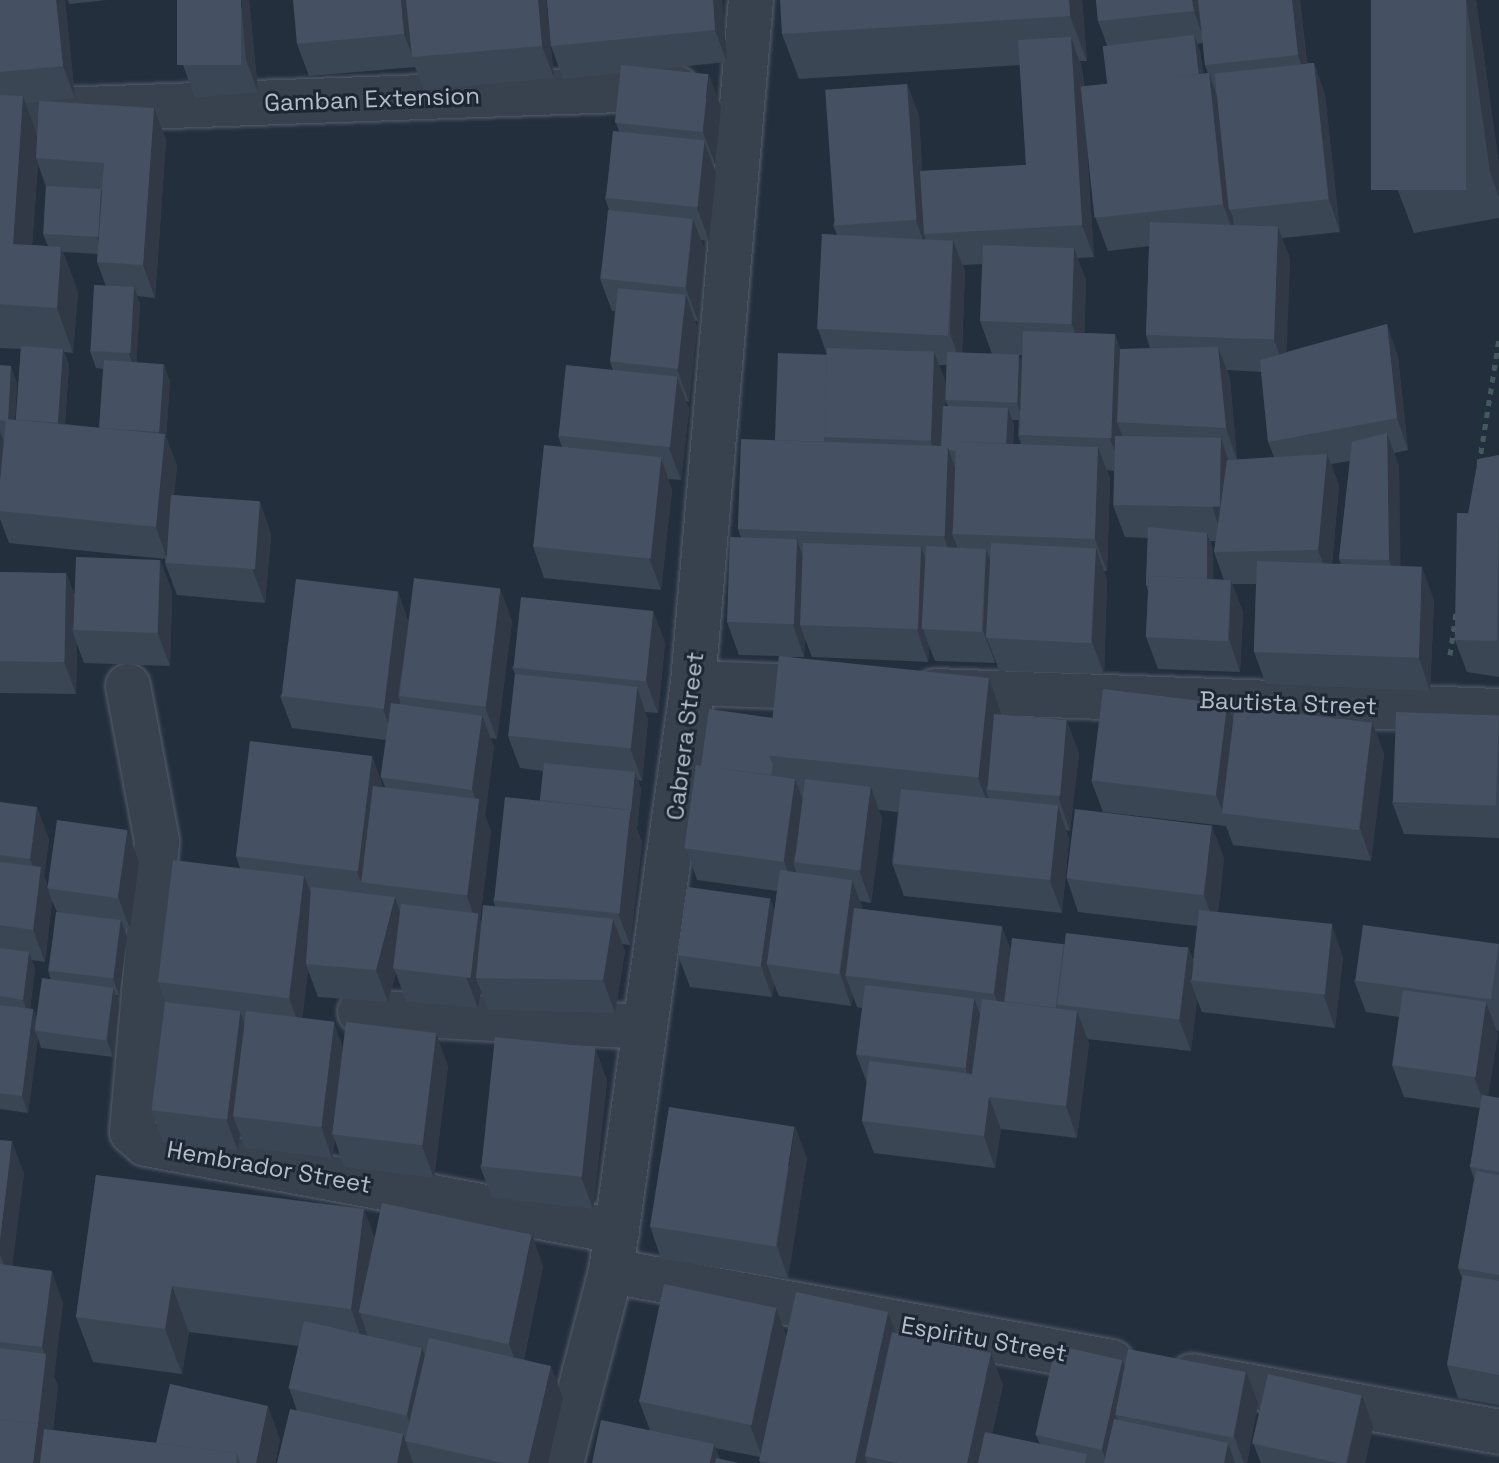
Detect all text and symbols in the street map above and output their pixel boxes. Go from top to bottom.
street label: Gamban Extension [264,81,480,117]
street label: Cabrera Street [660,650,710,822]
street label: Bautista Street [1199,686,1377,720]
street label: Hembrador Street [165,1135,373,1199]
street label: Espiritu Street [899,1310,1069,1368]

